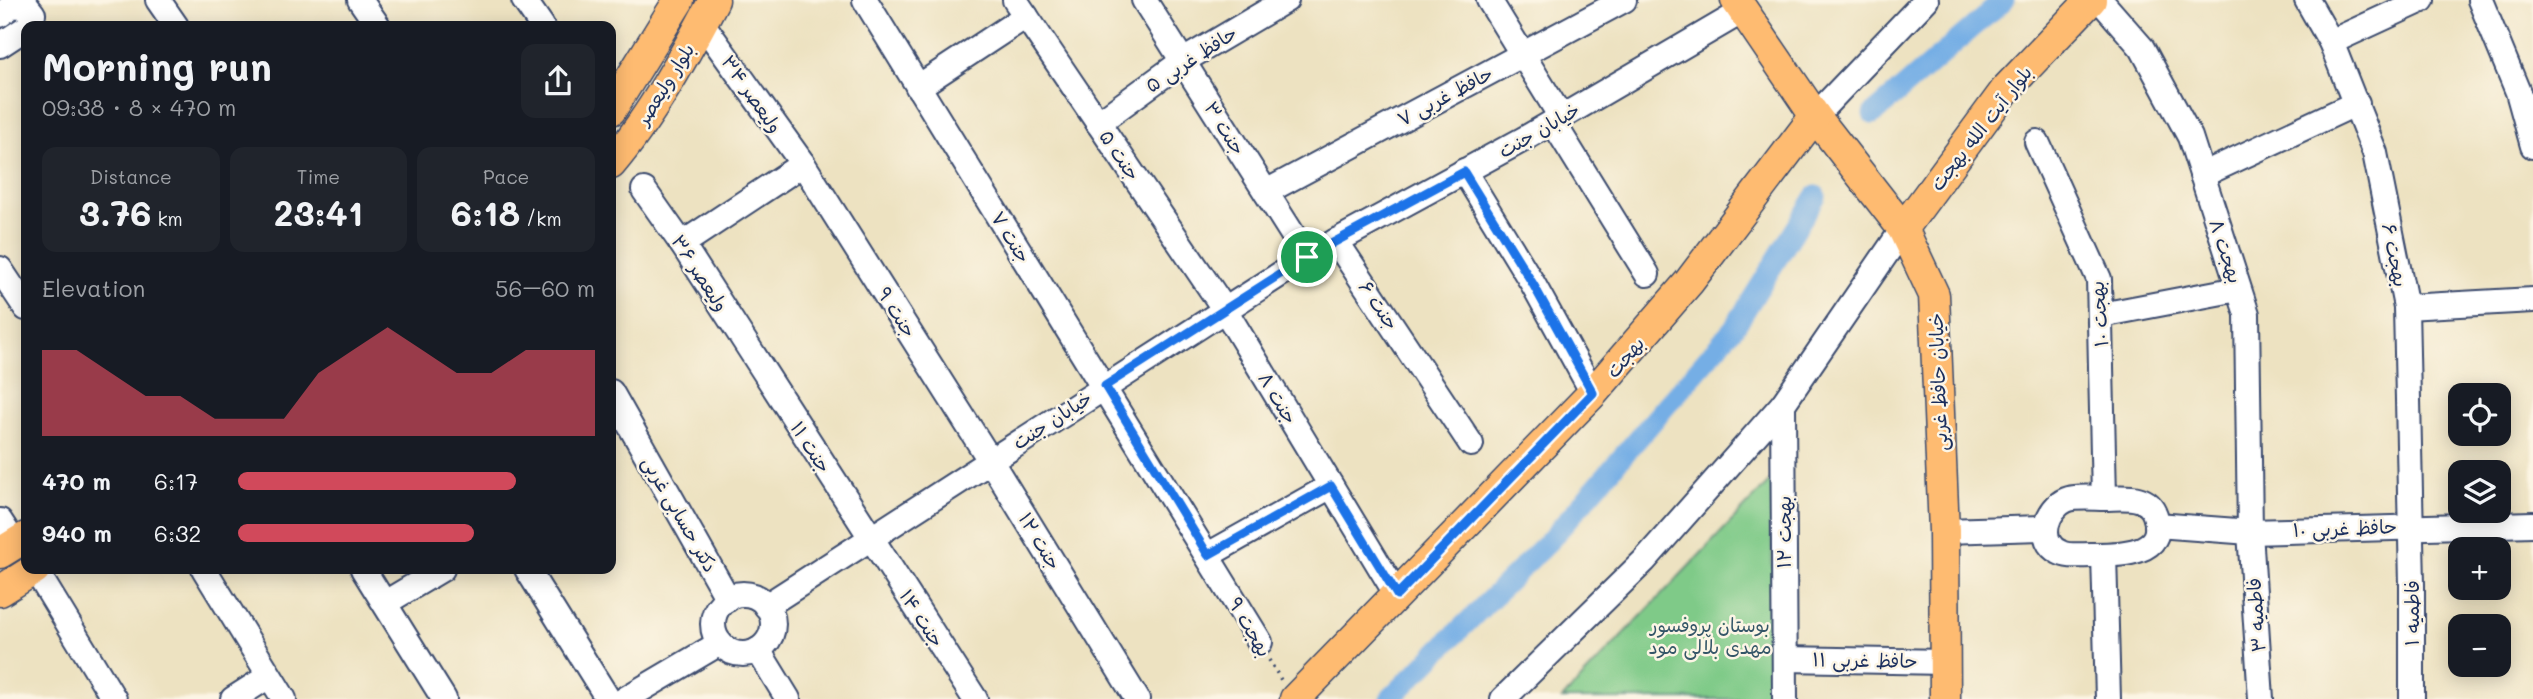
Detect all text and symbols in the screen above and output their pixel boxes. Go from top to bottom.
street label: حافظ غربی ۵ [1140,20,1242,98]
street label: بلوار ولیعصر [629,38,699,131]
text: Morning run [42,41,272,91]
button: share [521,44,595,118]
street label: ولیعصر ۳۴ [717,50,788,138]
street label: حافظ غربی ۷ [1393,60,1497,132]
street label: بلوار آیت الله بهجت [1924,60,2037,195]
text: 09:38 · 8 × 470 m [42,92,236,122]
street label: جنت ۳ [1199,96,1251,159]
street label: خیابان جنت [1494,96,1584,163]
street label: جنت ۵ [1094,125,1146,185]
text: Distance [90,164,172,189]
text: Time [297,164,340,189]
text: Pace [483,164,529,189]
text: 3.76 [79,189,151,235]
text: 23:41 [274,189,363,235]
text: 6:18 [451,189,520,235]
text: km [151,206,183,231]
text: /km [520,206,562,231]
street label: جنت ۷ [986,206,1037,267]
street label: بهجت ۸ [2204,215,2249,286]
street label: بهجت ۶ [2377,221,2414,289]
pin [1277,227,1337,287]
street label: ولیعصر ۳۶ [666,230,735,316]
icon: arrive [1288,238,1326,276]
text: Elevation [42,273,145,303]
text: 56–60 m [495,273,595,303]
street label: جنت ۶ [1354,275,1405,334]
street label: بهجت ۱۰ [2084,280,2113,348]
street label: جنت ۹ [872,282,923,342]
street label: خیابان حافظ غربی [1923,312,1953,452]
street label: بهجت [1600,331,1649,383]
street label: جنت ۸ [1253,367,1304,428]
map controls [2448,383,2511,677]
button: locate [2448,383,2511,446]
street label: خیابان جنت [1007,385,1096,455]
street label: جنت ۱۱ [786,416,837,477]
street label: دکتر حسابی غربی [636,451,724,577]
button: layers [2448,460,2511,523]
text: 470 m [42,466,111,496]
text: 6:17 [154,466,198,496]
street label: بهجت ۱۲ [1771,496,1796,568]
street label: جنت ۱۲ [1014,507,1067,574]
street label: حافظ غربی ۱۰ [2292,513,2398,543]
text: 940 m [42,518,112,548]
text: 6:32 [154,518,201,548]
button: + [2448,537,2511,600]
street label: فاطمیه ۳ [2240,577,2271,653]
street label: فاطمیه ۱ [2399,580,2424,646]
street label: جنت ۱۴ [895,584,950,651]
street label: بهجت ۹ [1223,592,1278,661]
park label: بوستان پروفسور مهدی بلالی مود [1648,612,1771,660]
button: − [2448,614,2511,677]
street label: حافظ غربی ۱۱ [1812,646,1918,674]

